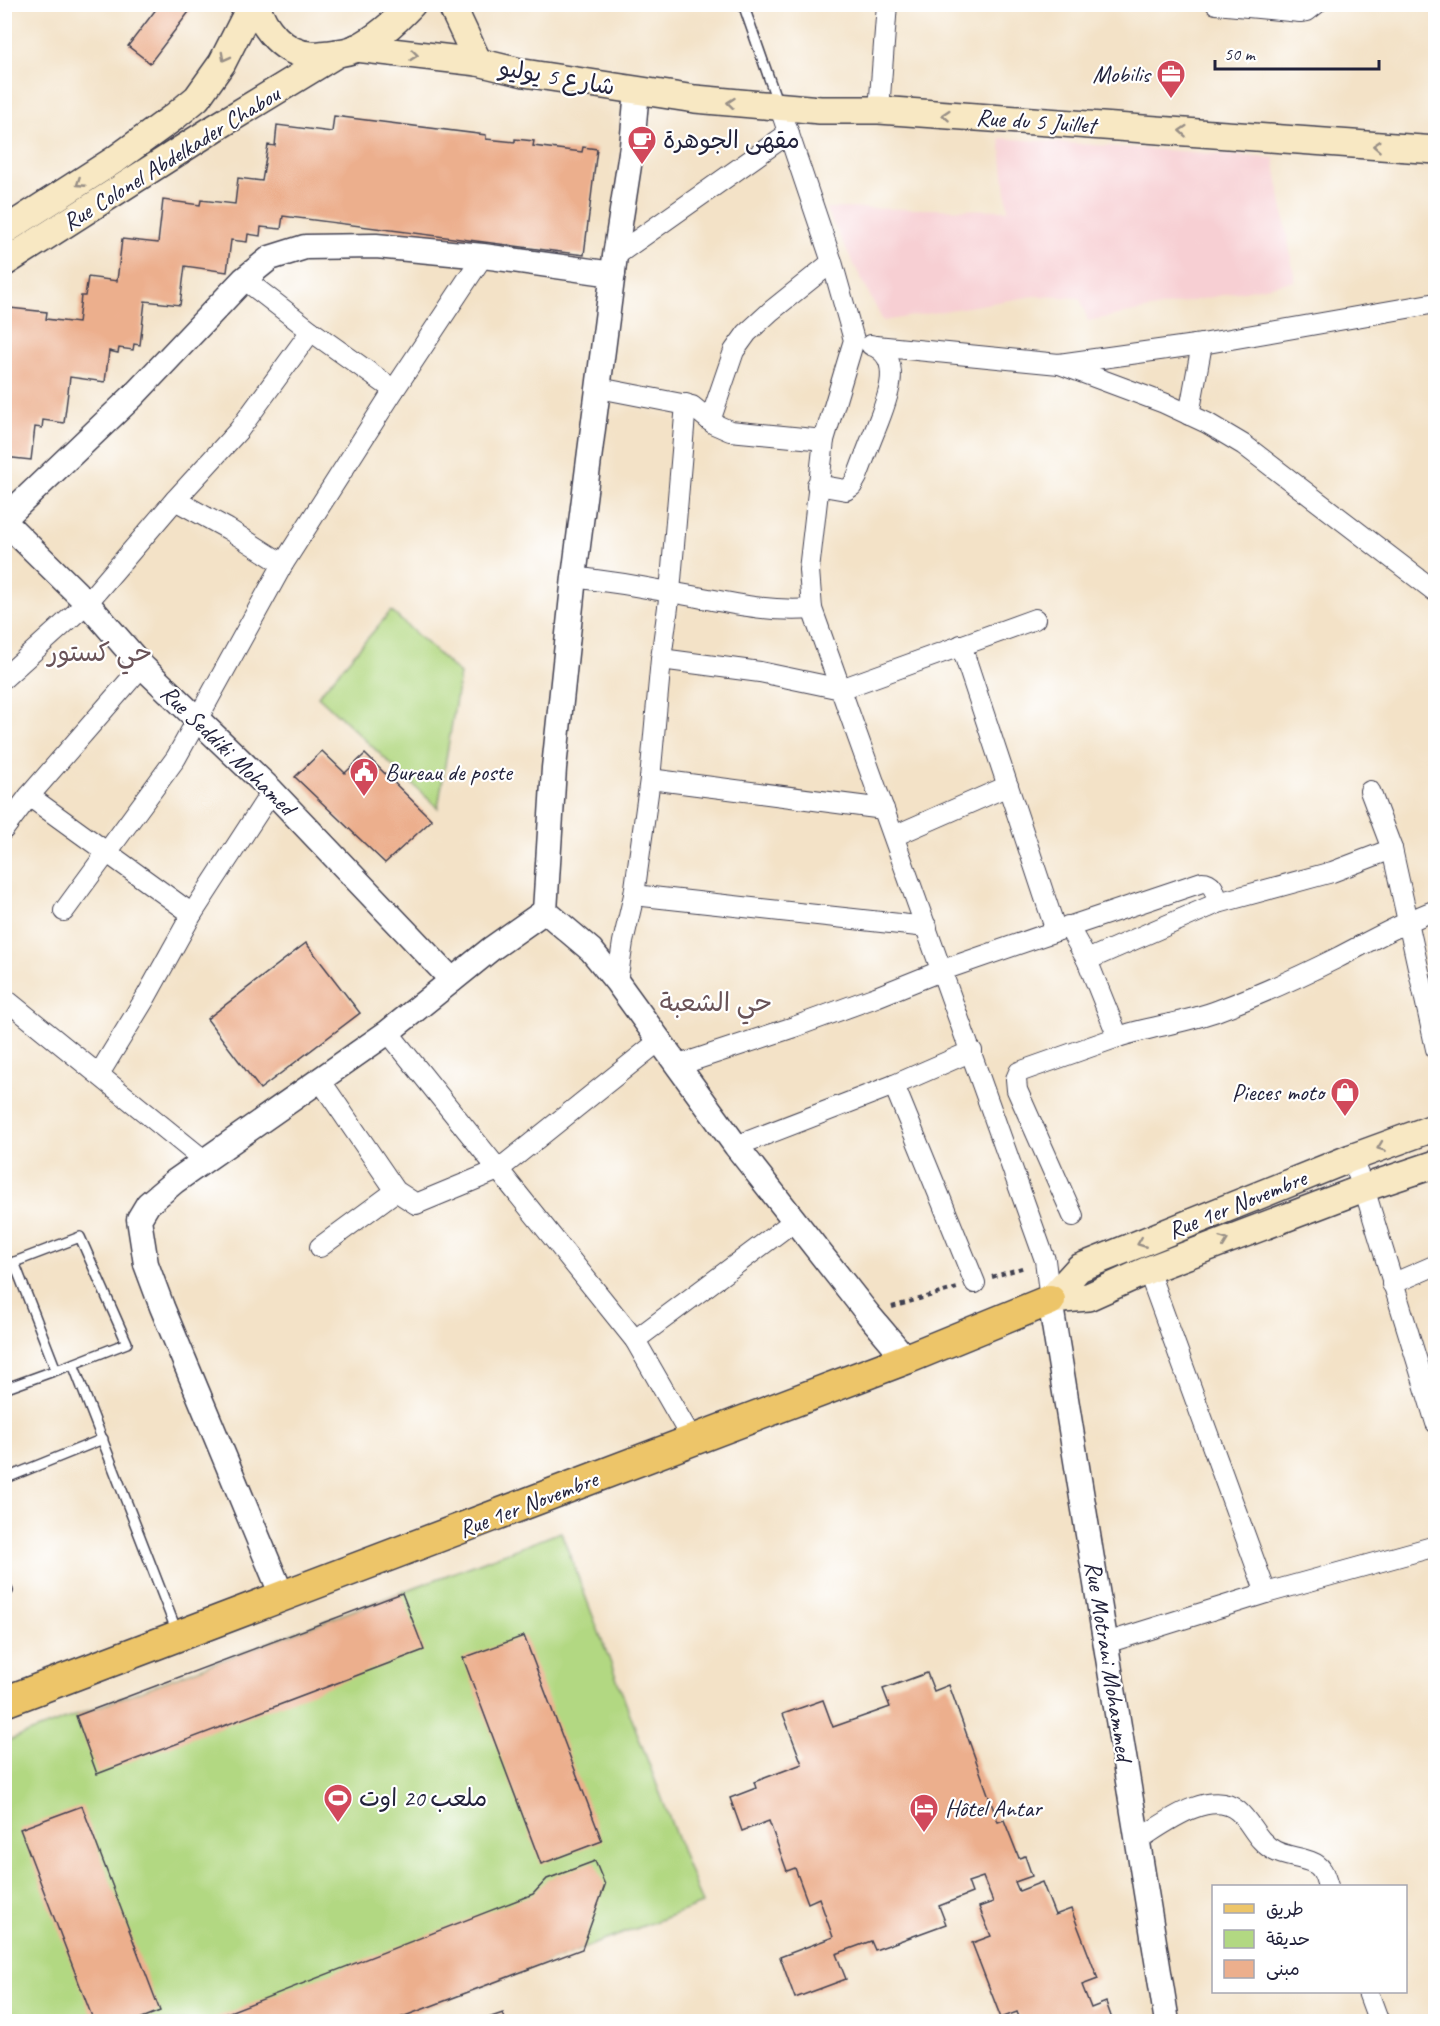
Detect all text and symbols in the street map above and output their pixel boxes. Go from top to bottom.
scale bar [1215,33,1378,71]
text: 50 m [1224,43,1257,65]
one-way arrow [409,48,419,61]
one-way arrow [221,50,232,61]
street label: شارع 5 يوليو [495,52,617,104]
office icon: Mobilis [1155,58,1187,100]
place label: Mobilis [1093,59,1152,89]
street label: Rue Colonel Abdelkader Chabou [57,78,287,237]
one-way arrow [726,97,735,110]
street label: Rue du 5 Juillet [975,102,1100,140]
one-way arrow [942,108,951,121]
cafe icon: مقهى الجوهرة [626,124,658,166]
place label: مقهى الجوهرة [663,125,800,155]
one-way arrow [1178,125,1187,138]
one-way arrow [1373,139,1382,152]
one-way arrow [76,175,86,187]
district label: حي كستور [46,636,152,675]
street label: Rue Seddiki Mohamed [154,678,304,824]
public building icon: Bureau de poste [348,756,380,798]
place label: Bureau de poste [385,757,514,787]
district label: حي الشعبة [660,986,772,1025]
shop icon: Pieces moto [1329,1076,1361,1118]
place label: Pieces moto [1232,1077,1327,1107]
one-way arrow [1376,1140,1386,1153]
street label: Rue 1er Novembre [1163,1162,1313,1245]
one-way arrow [1136,1236,1147,1248]
one-way arrow [1218,1236,1229,1249]
street label: Rue 1er Novembre [454,1463,604,1544]
street label: Rue Motrani Mohammed [1078,1559,1140,1766]
sports icon: ملعب 20 اوت [322,1782,354,1824]
place label: ملعب 20 اوت [359,1783,487,1813]
hotel icon: Hôtel Antar [908,1792,940,1834]
place label: Hôtel Antar [945,1793,1044,1823]
legend [1212,1885,1407,1993]
text: طريق [1266,1898,1304,1920]
text: حديقة [1266,1928,1310,1950]
text: مبنى [1266,1958,1300,1980]

